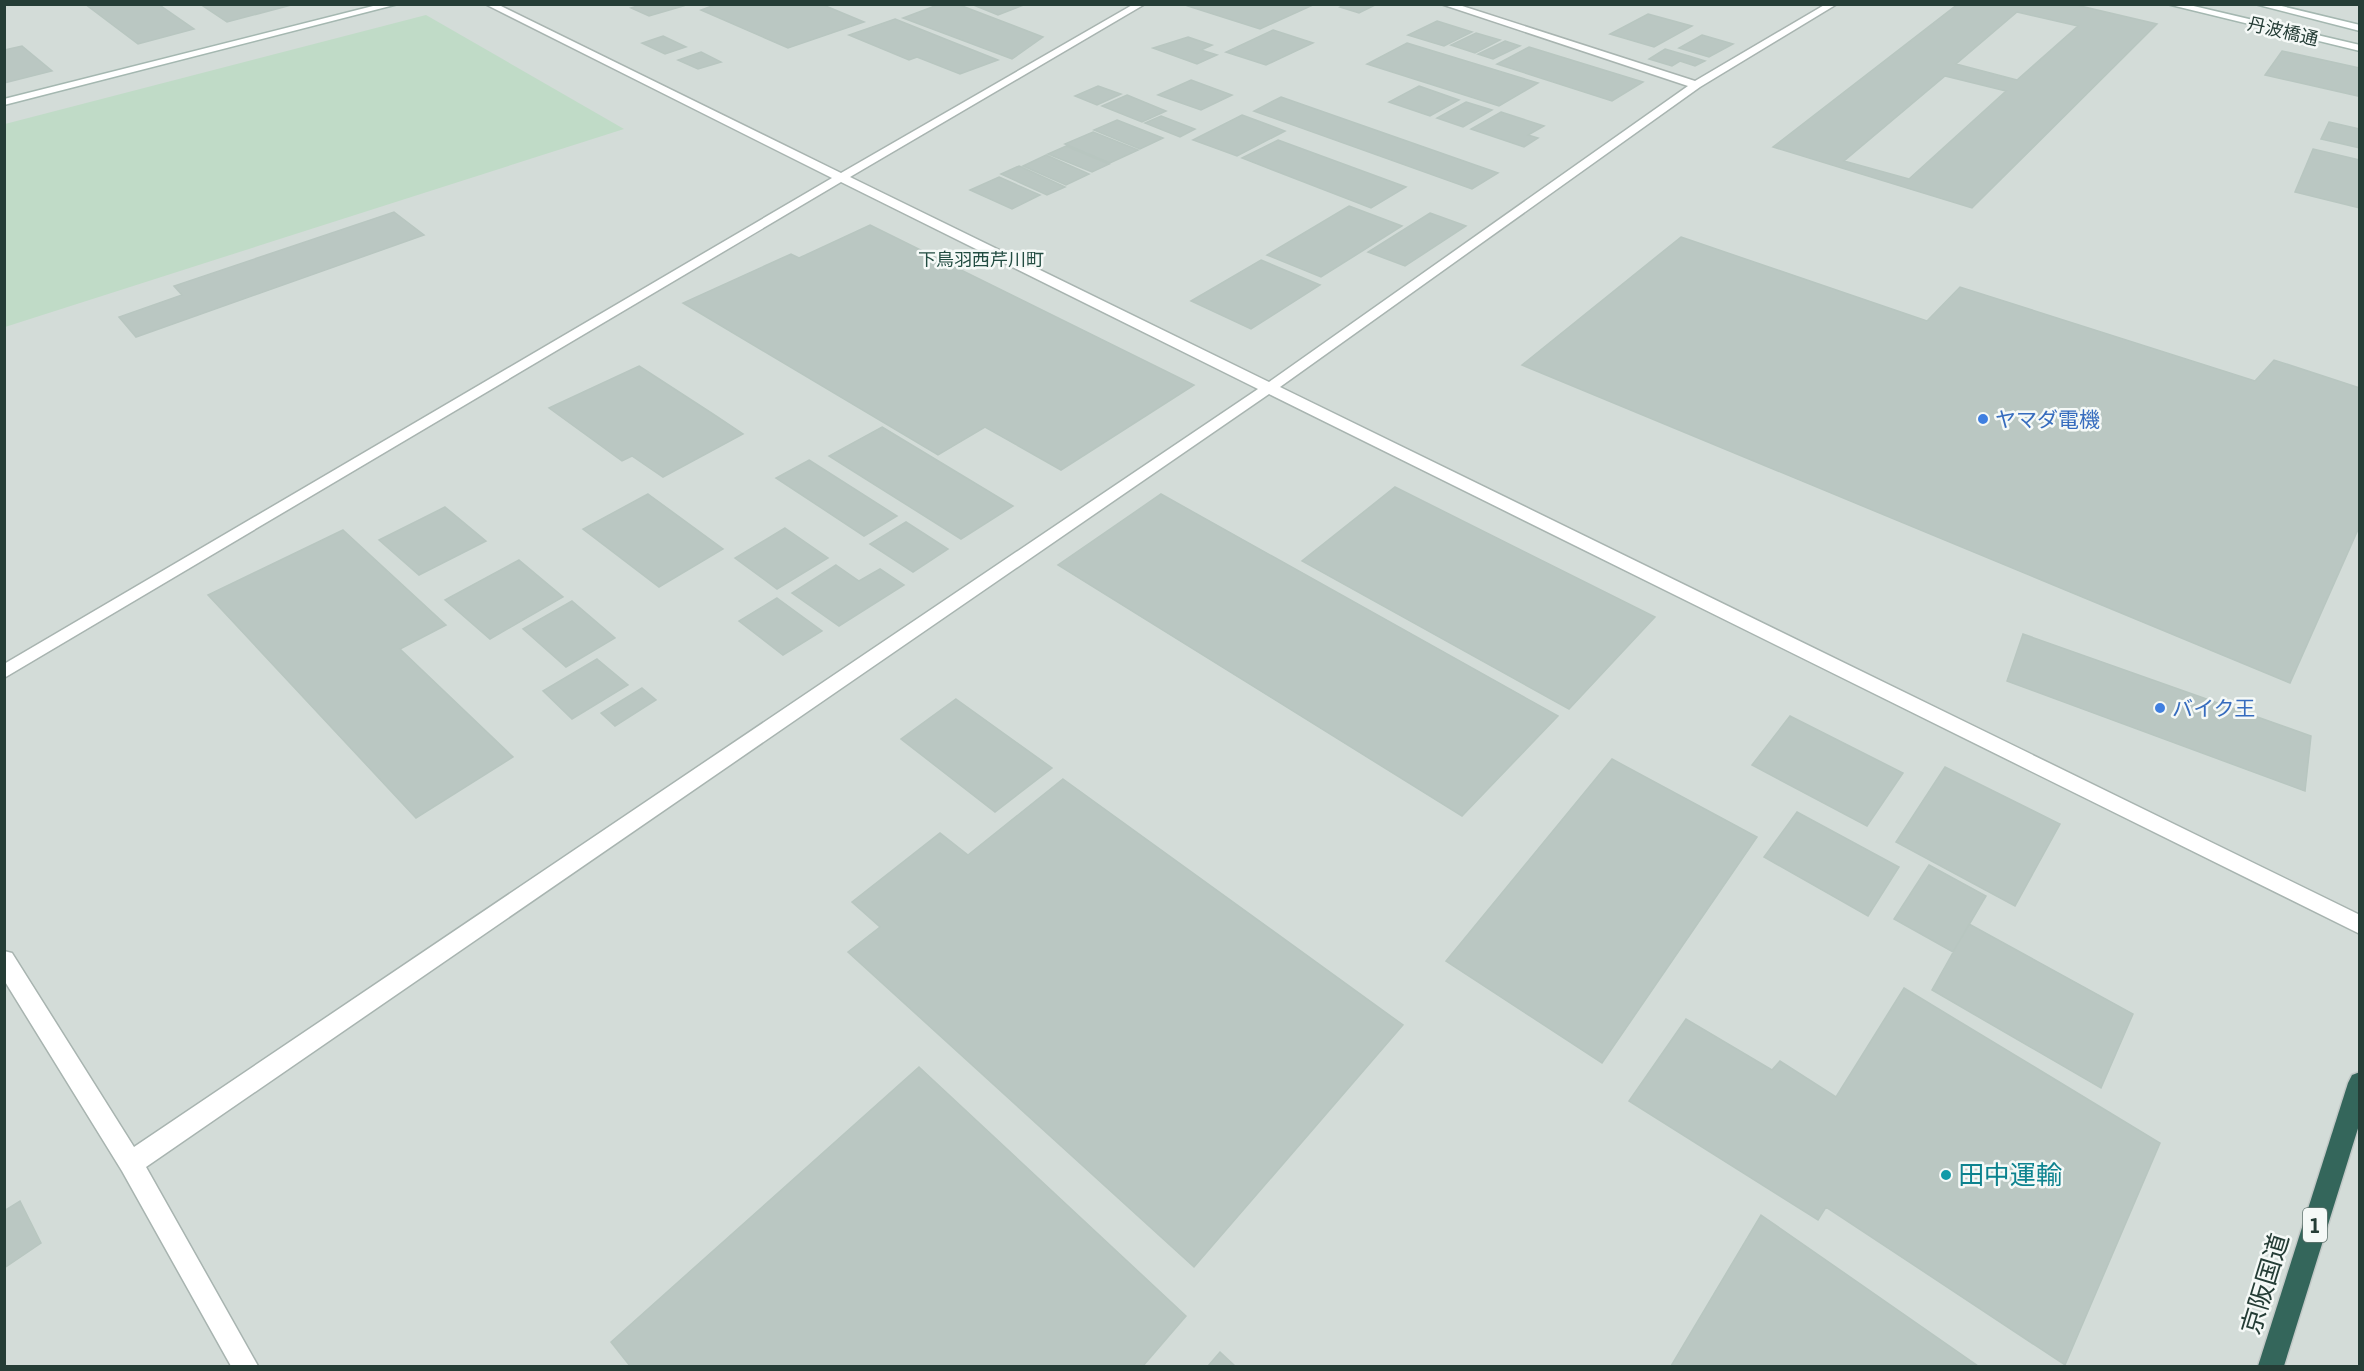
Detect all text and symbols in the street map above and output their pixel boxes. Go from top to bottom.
street label: 丹波橋通 [2246,13,2320,49]
district label: 下鳥羽西芹川町 [918,249,1044,270]
place label: ヤマダ電機 [1995,407,2100,431]
marker: ヤマダ電機 [1976,412,1990,426]
place label: バイク王 [2172,696,2256,720]
marker: バイク王 [2153,701,2167,715]
place label: 田中運輸 [1958,1160,2062,1190]
marker: 田中運輸 [1939,1168,1953,1182]
road number: 1 [2303,1208,2327,1242]
street label: 京阪国道 [2235,1230,2295,1338]

